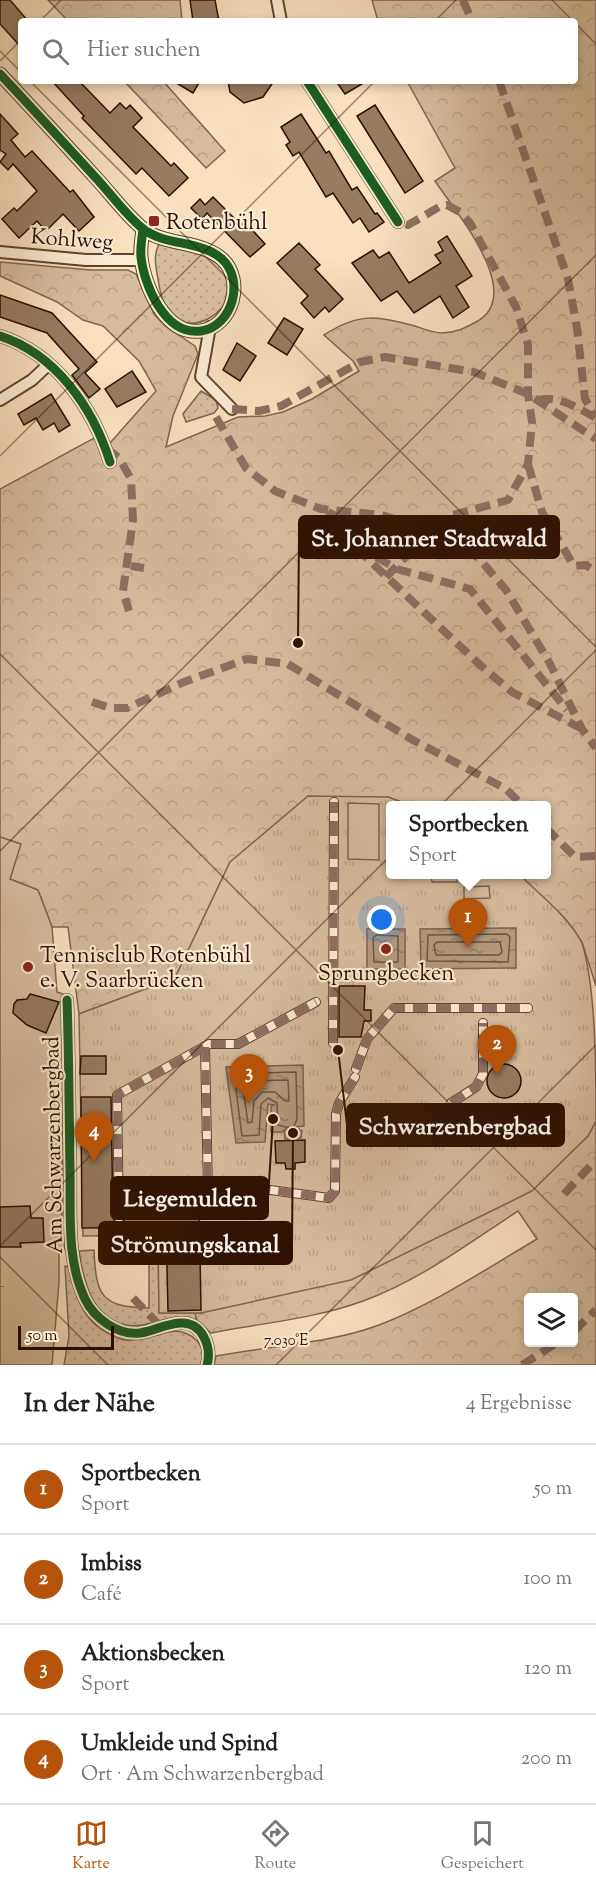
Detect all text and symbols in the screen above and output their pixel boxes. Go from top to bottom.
search box [18,18,578,84]
icon: search [39,35,72,68]
text: Hier suchen [87,35,201,67]
place label: Rotenbühl [166,208,267,240]
marker: Rotenbühl [147,214,161,228]
street label: Kohlweg [30,222,114,260]
callout: St. Johanner Stadtwald [299,516,559,558]
text: St. Johanner Stadtwald [311,523,547,557]
popup [386,801,551,879]
text: Sportbecken [409,810,528,842]
text: Sport [409,842,457,871]
pin: 1 [448,898,488,948]
your location [367,905,396,934]
place label: Tennisclub Rotenbühl e. V. Saarbrücken [40,941,251,998]
marker: Sprungbecken [379,942,393,956]
place label: Sprungbecken [318,959,454,991]
marker: Tennisclub Rotenbühl e. V. Saarbrücken [21,960,35,974]
pin: 2 [478,1026,516,1075]
street label: Am Schwarzenbergbad [37,1036,73,1254]
pin: 3 [230,1054,268,1104]
callout: Schwarzenbergbad [347,1104,564,1146]
text: Schwarzenbergbad [359,1111,552,1145]
pin: 4 [74,1112,113,1162]
callout: Liegemulden [111,1177,268,1219]
text: Liegemulden [123,1183,258,1217]
callout: Strömungskanal [99,1222,292,1264]
text: Strömungskanal [110,1229,280,1263]
map controls [524,1293,578,1347]
button: layers [524,1293,578,1347]
scale bar [18,1323,114,1350]
text: 50 m [27,1325,58,1348]
text: 7.030°E [264,1331,308,1352]
text: In der Nähe [24,1386,155,1423]
text: 4 Ergebnisse [466,1390,572,1419]
text: Sportbecken [81,1459,201,1491]
text: 1 [40,1475,47,1504]
text: 50 m [534,1475,572,1504]
text: Sport [81,1491,129,1520]
text: Imbiss [81,1549,142,1581]
text: 2 [39,1565,48,1594]
text: 100 m [523,1565,572,1594]
text: Café [81,1581,122,1610]
text: Aktionsbecken [81,1639,225,1671]
text: 3 [39,1655,48,1684]
text: 120 m [524,1655,572,1684]
text: Sport [81,1671,129,1700]
text: Umkleide und Spind [81,1729,278,1761]
text: 4 [38,1745,49,1774]
text: 200 m [521,1745,572,1774]
text: Ort · Am Schwarzenbergbad [81,1761,324,1790]
tab: Karte [72,1817,110,1876]
tab: Route [254,1817,296,1876]
tab: Gespeichert [441,1817,524,1876]

